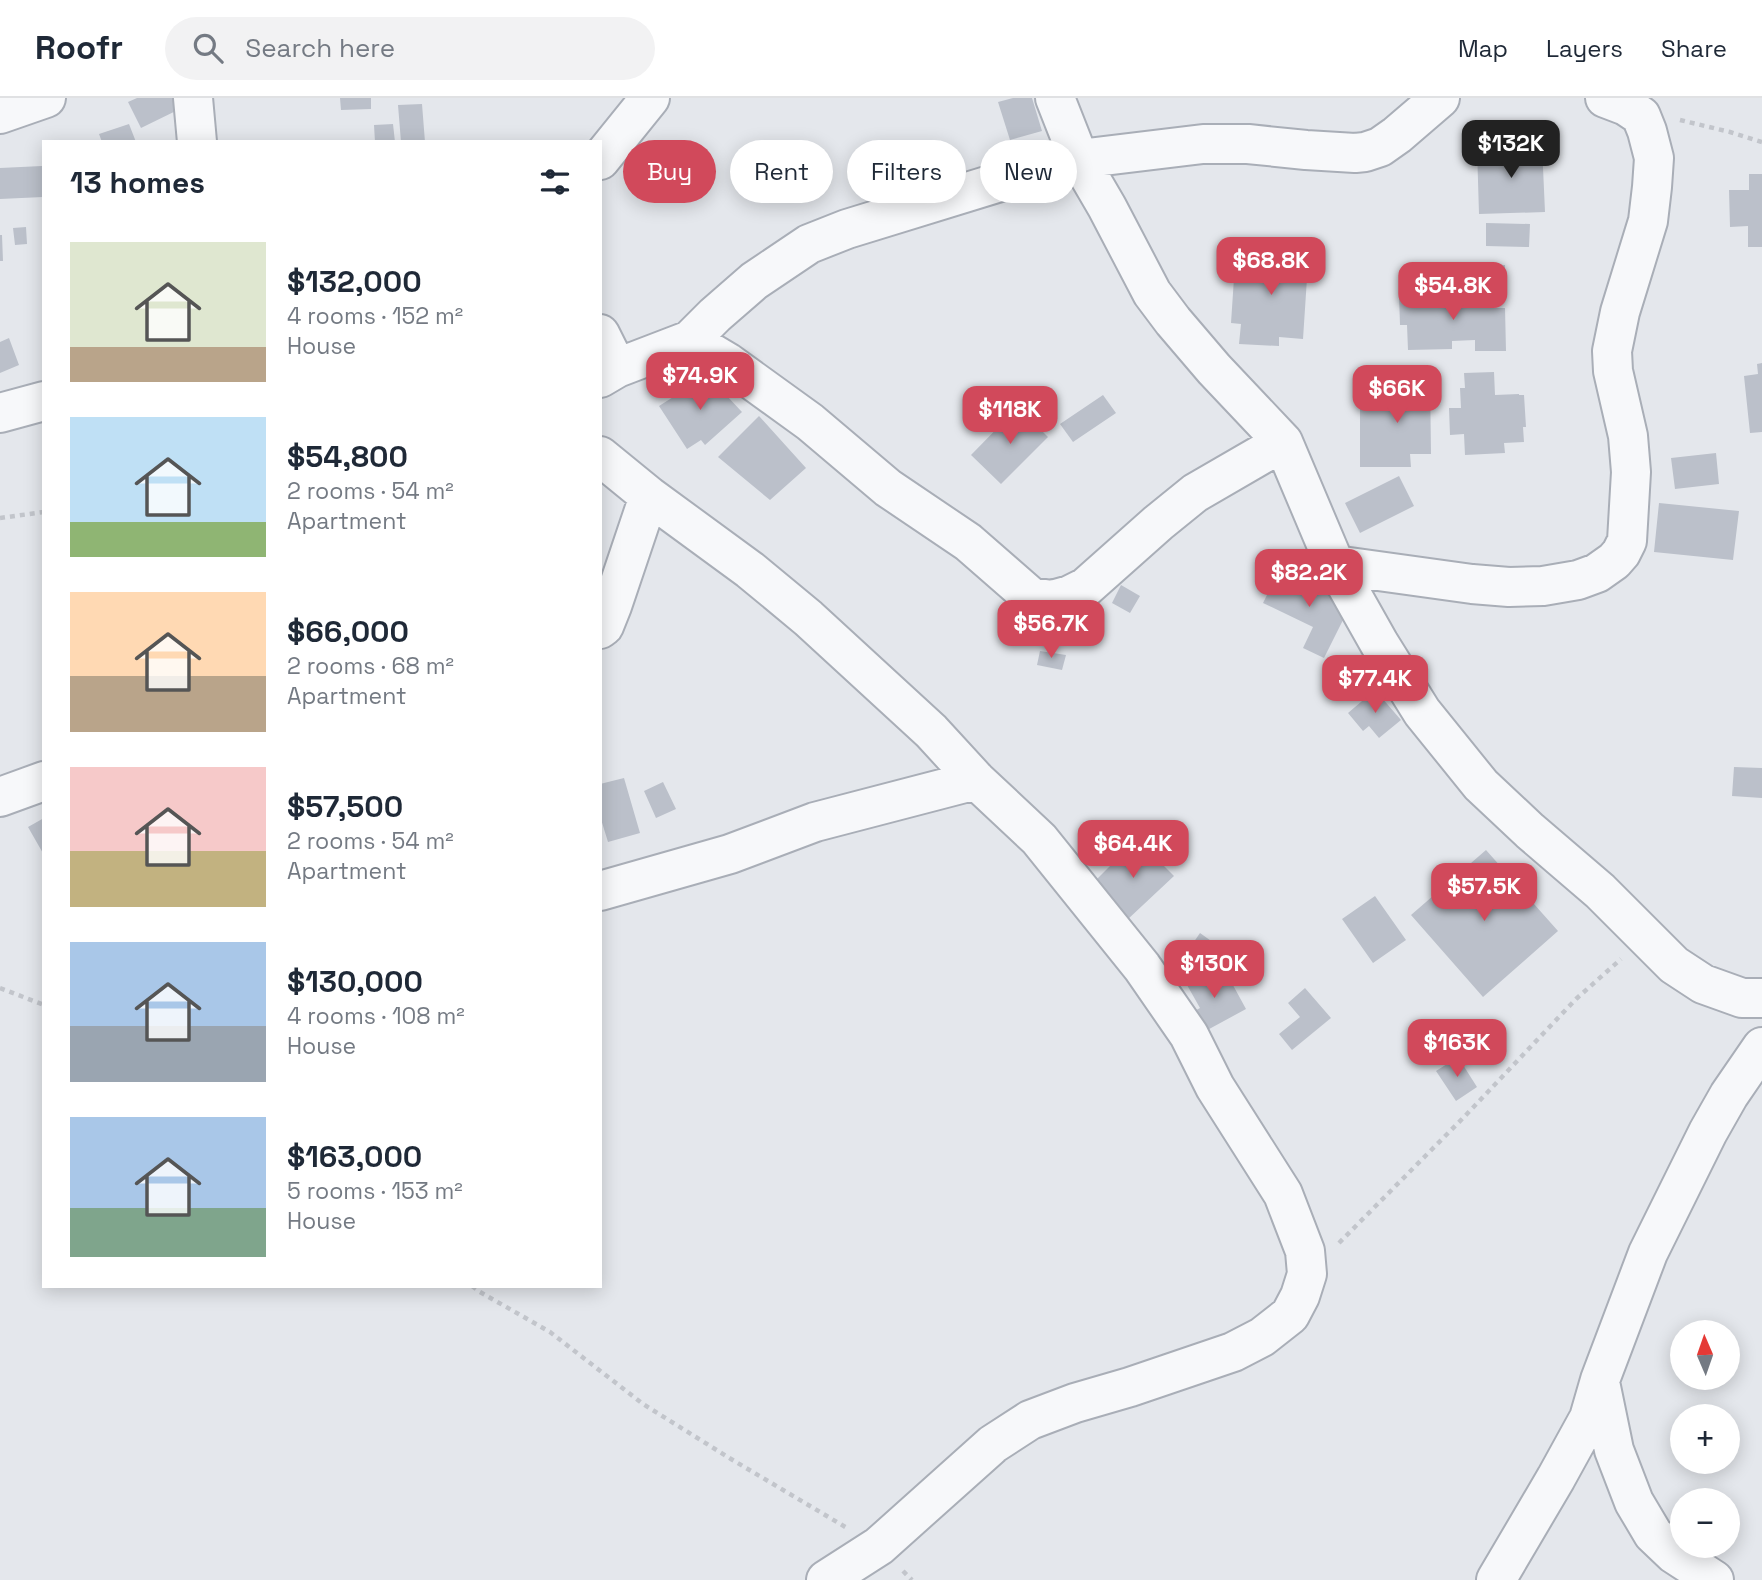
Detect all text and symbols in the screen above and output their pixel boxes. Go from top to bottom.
search box [165,17,655,80]
text: Roofr [35,27,123,69]
icon: search [189,29,227,67]
text: Search here [245,31,395,65]
text: Map [1458,33,1508,64]
text: Layers [1546,33,1623,64]
text: Share [1661,33,1727,64]
pin: $132K [1462,120,1560,180]
text: $132K [1478,128,1544,158]
chip: Buy [623,140,716,203]
chip: Rent [730,140,833,203]
chip: Filters [847,140,966,203]
chip: New [980,140,1077,203]
text: 13 homes [70,163,205,202]
icon: filters [536,163,574,201]
pin: $68.8K [1214,238,1328,297]
text: $68.8K [1232,245,1310,275]
text: $132,000 [287,262,422,301]
pin: $54.8K [1396,262,1510,322]
icon: home [126,270,210,354]
text: $54.8K [1414,270,1492,300]
text: 4 rooms · 152 m² [287,301,463,331]
text: House [287,331,356,361]
pin: $74.9K [643,352,757,412]
text: $74.9K [662,360,738,390]
pin: $66K [1356,366,1438,425]
text: $66K [1369,373,1425,403]
pin: $118K [961,386,1059,446]
text: $118K [979,394,1041,424]
text: $54,800 [287,437,408,476]
icon: home [126,445,210,529]
text: 2 rooms · 54 m² [287,476,454,506]
text: Apartment [287,506,407,536]
pin: $82.2K [1252,550,1366,609]
text: $82.2K [1271,557,1347,587]
pin: $56.7K [994,601,1108,660]
text: $56.7K [1013,608,1089,638]
text: $66,000 [287,612,409,651]
icon: home [126,620,210,704]
text: 2 rooms · 68 m² [287,651,454,681]
pin: $77.4K [1318,656,1432,715]
text: $77.4K [1338,663,1412,693]
text: Apartment [287,681,407,711]
text: $57,500 [287,787,403,826]
icon: home [126,795,210,879]
pin: $64.4K [1076,820,1190,880]
text: 2 rooms · 54 m² [287,826,454,856]
text: $64.4K [1094,828,1172,858]
text: Apartment [287,856,407,886]
pin: $57.5K [1427,864,1541,923]
text: $57.5K [1447,871,1521,901]
pin: $130K [1165,940,1263,1000]
text: $130K [1180,948,1248,978]
text: $130,000 [287,962,423,1001]
icon: home [126,970,210,1054]
text: 4 rooms · 108 m² [287,1001,465,1031]
pin: $163K [1408,1020,1506,1079]
text: $163K [1424,1027,1490,1057]
text: House [287,1031,356,1061]
text: $163,000 [287,1137,422,1176]
icon: home [126,1145,210,1229]
text: 5 rooms · 153 m² [287,1176,463,1206]
text: House [287,1206,356,1236]
north arrow [1670,1320,1740,1390]
map controls [1670,1320,1740,1558]
button: + [1670,1404,1740,1474]
button: − [1670,1488,1740,1558]

